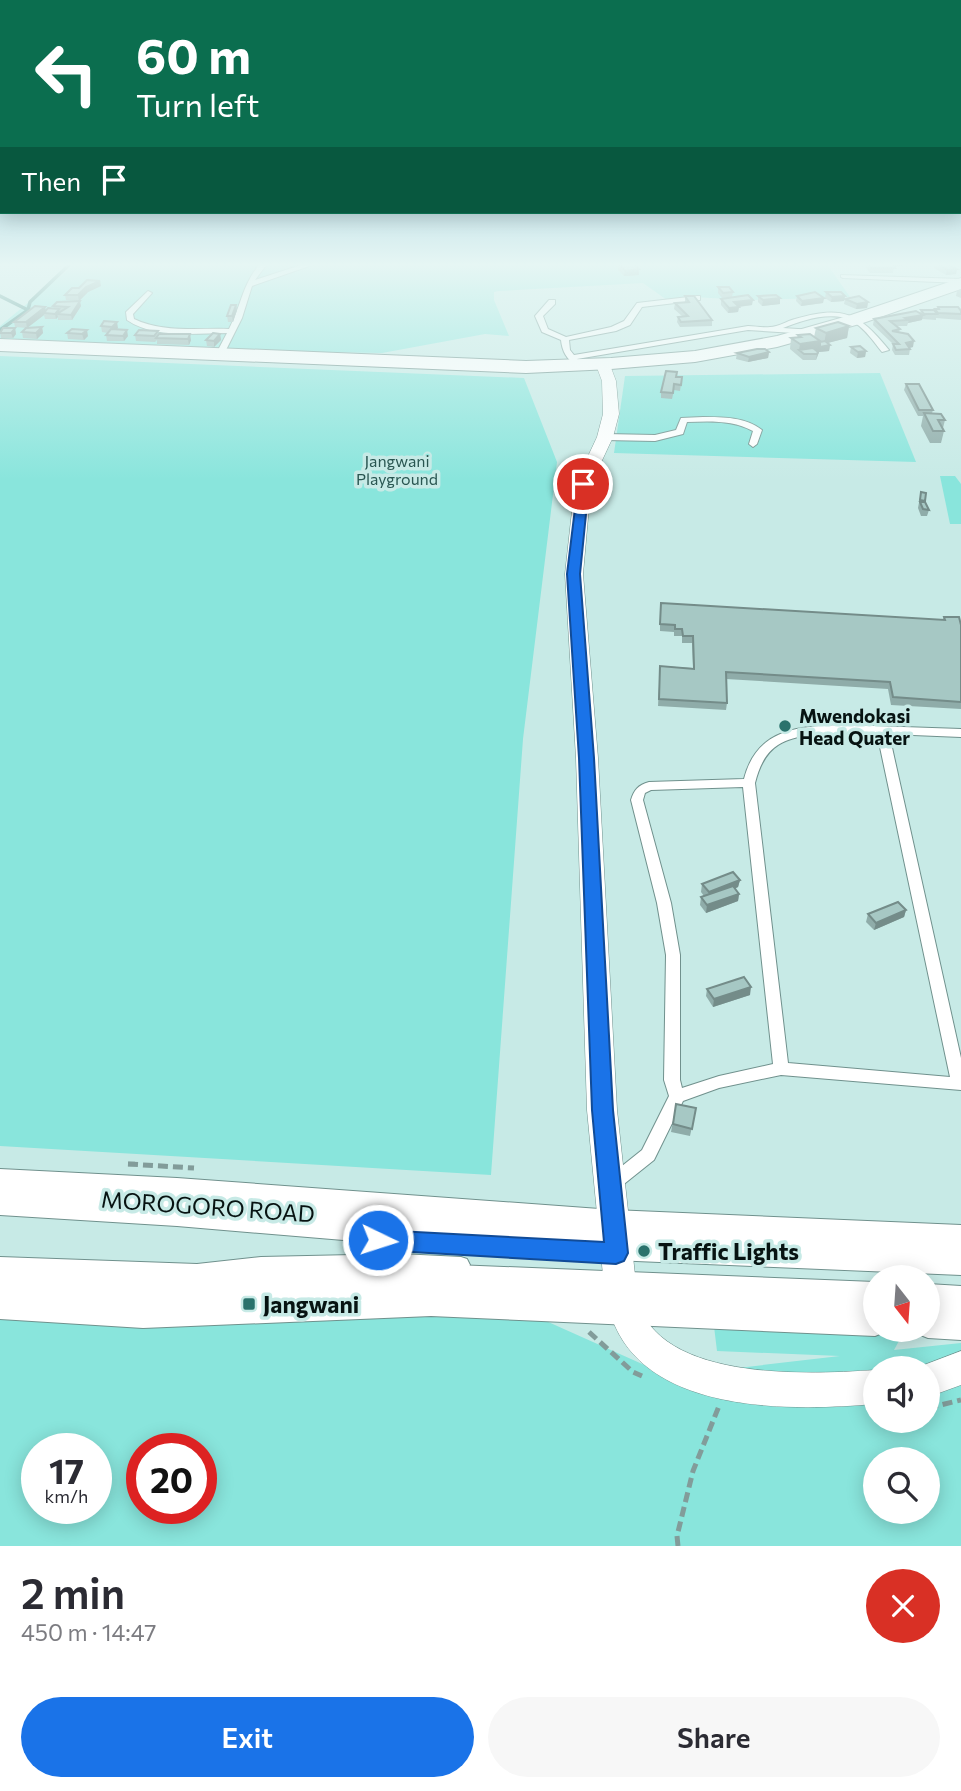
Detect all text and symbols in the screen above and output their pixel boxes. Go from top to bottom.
text: 60 m [136,24,251,84]
icon: left [21,28,112,119]
text: Turn left [136,84,260,124]
icon: arrive [95,161,133,199]
text: Then [21,165,81,196]
park label: Jangwani Playground [356,451,438,488]
pin [553,454,613,514]
icon: arrive [564,465,602,503]
place label: Mwendokasi Head Quater [799,704,911,749]
marker: Mwendokasi Head Quater [777,718,793,734]
street label: MOROGORO ROAD [100,1185,316,1227]
position arrow [341,1203,415,1277]
place label: Traffic Lights [658,1237,799,1265]
marker: Traffic Lights [636,1243,652,1259]
north arrow [863,1265,940,1342]
map controls [863,1265,940,1524]
place label: Jangwani [263,1290,359,1318]
marker: Jangwani [241,1296,257,1312]
button: sound [863,1356,940,1433]
speed limit sign: 20 [126,1433,217,1524]
button: search [863,1447,940,1524]
text: 17 [49,1448,84,1491]
text: km/h [45,1485,88,1507]
text: 2 min [21,1566,125,1618]
button: close [866,1569,940,1643]
text: 450 m · 14:47 [21,1618,156,1646]
button: Exit [21,1697,474,1777]
button: Share [488,1697,940,1777]

